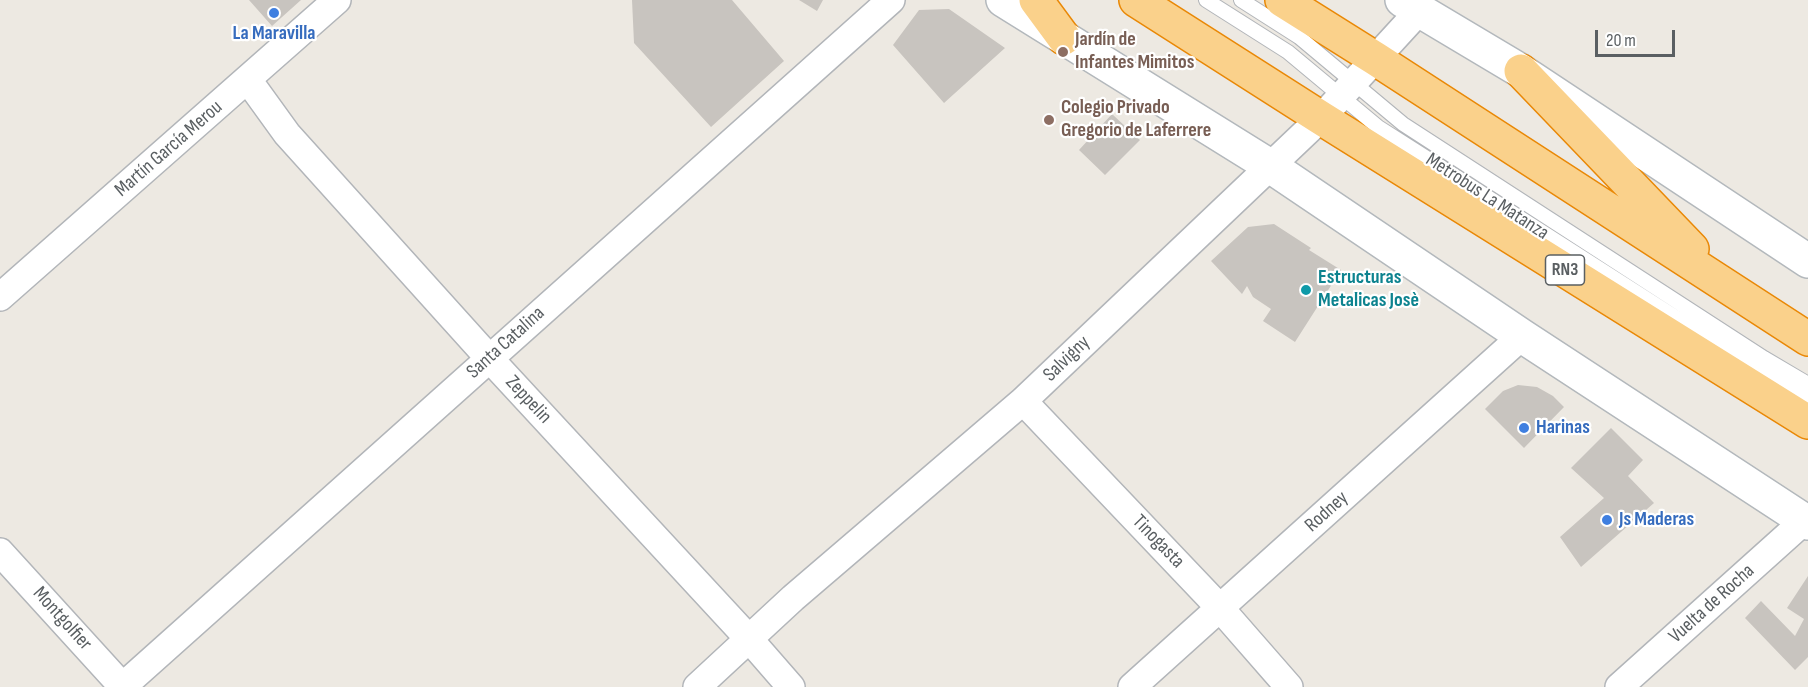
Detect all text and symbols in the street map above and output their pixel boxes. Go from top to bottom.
marker: La Maravilla [267,6,281,20]
scale bar [1598,18,1678,56]
place label: La Maravilla [233,22,315,46]
place label: Jardín de Infantes Mimitos [1075,28,1194,75]
text: 20 m [1606,30,1636,51]
marker: Jardín de Infantes Mimitos [1056,45,1070,59]
street label: Martín García Merou [110,96,228,202]
place label: Colegio Privado Gregorio de Laferrere [1061,96,1211,143]
marker: Colegio Privado Gregorio de Laferrere [1042,113,1056,127]
street label: Metrobus La Matanza [1421,148,1553,246]
road number: RN3 [1546,255,1584,285]
place label: Estructuras Metalicas Josè [1318,266,1419,313]
marker: Estructuras Metalicas Josè [1299,283,1313,297]
street label: Santa Catalina [462,302,550,384]
street label: Salvigny [1039,331,1095,387]
street label: Zeppelin [500,371,556,429]
place label: Harinas [1536,416,1590,440]
marker: Harinas [1517,421,1531,435]
street label: Rodney [1300,486,1354,538]
place label: Js Maderas [1619,508,1694,532]
street label: Tinogasta [1127,510,1189,574]
marker: Js Maderas [1600,513,1614,527]
street label: Vuelta de Rocha [1664,559,1760,649]
street label: Montgolfier [27,582,97,656]

